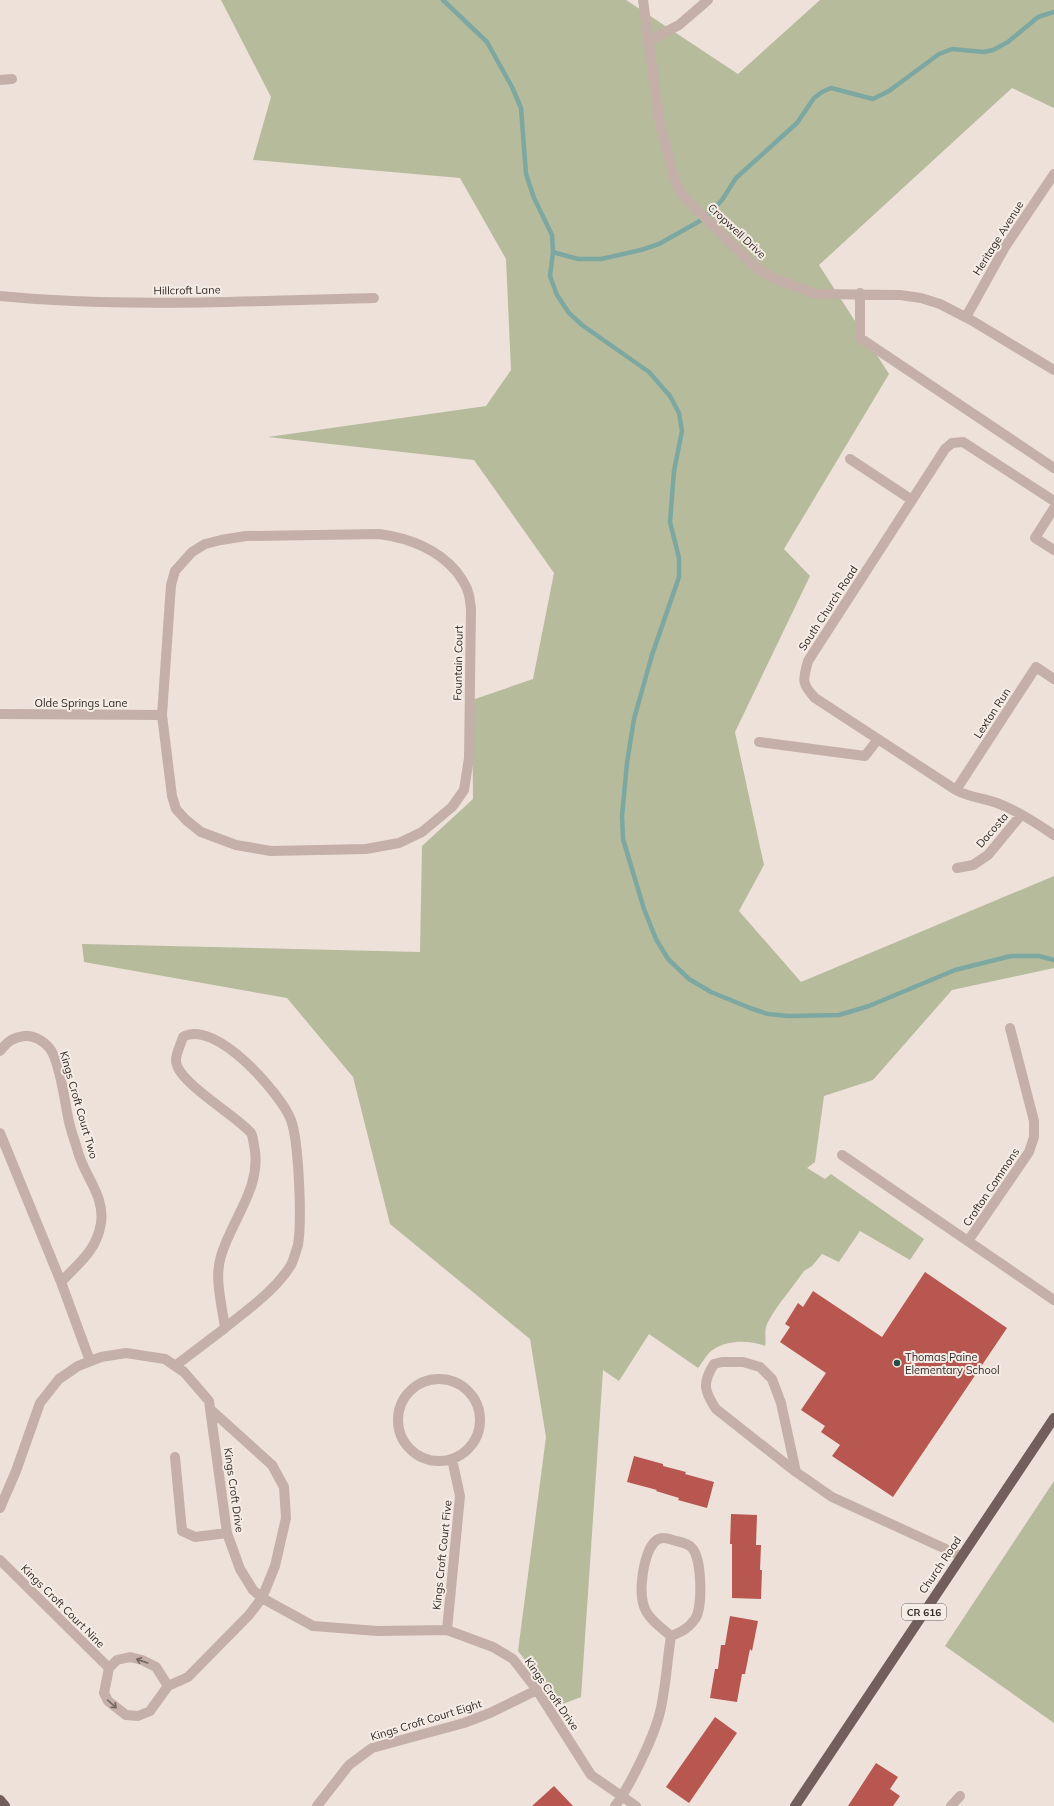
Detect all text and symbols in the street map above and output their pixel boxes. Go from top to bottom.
street label: Heritage Avenue [969,198,1027,278]
street label: Cropwell Drive [705,201,769,261]
street label: Hillcroft Lane [153,282,221,298]
street label: South Church Road [795,563,861,653]
street label: Fountain Court [450,625,466,701]
street label: Lexton Run [970,685,1014,741]
street label: Olde Springs Lane [34,696,128,710]
street label: Dacosta [973,809,1011,851]
street label: Kings Croft Court Two [57,1050,101,1160]
street label: Crofton Commons [960,1145,1022,1229]
place label: Thomas Paine Elementary School [905,1350,1000,1377]
marker: Thomas Paine Elementary School [892,1358,902,1368]
street label: Kings Croft Drive [221,1447,247,1533]
street label: Kings Croft Court Five [429,1499,455,1611]
street label: Church Road [916,1534,964,1596]
street label: Kings Croft Court Nine [18,1561,108,1651]
road number: CR 616 [902,1604,946,1620]
street label: Kings Croft Drive [522,1655,582,1733]
one-way arrow [136,1657,149,1664]
street label: Kings Croft Court Eight [369,1696,483,1744]
one-way arrow [107,1699,117,1708]

